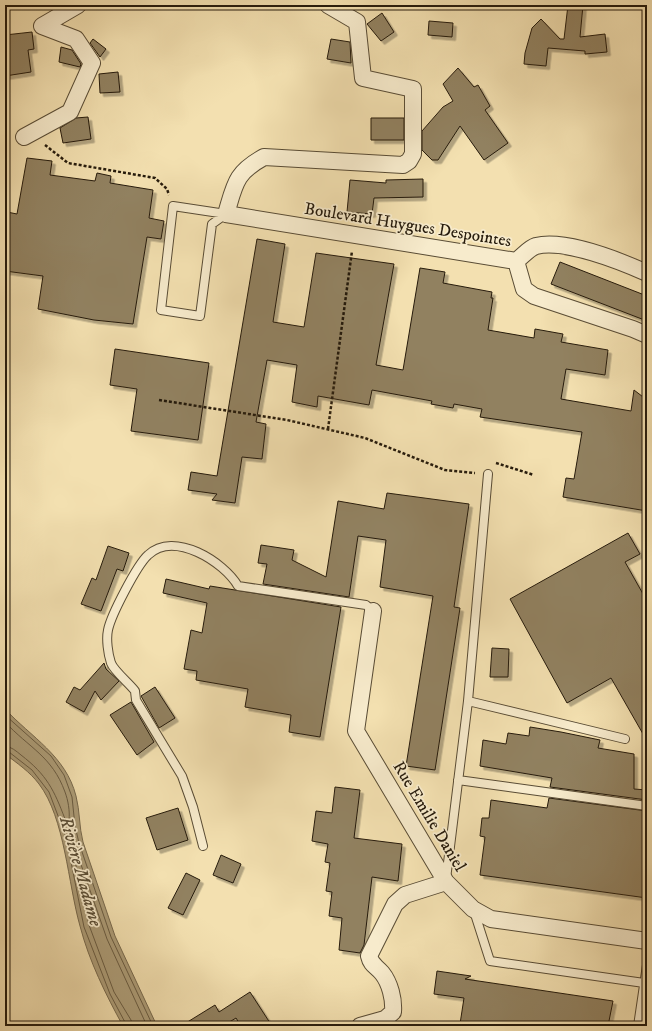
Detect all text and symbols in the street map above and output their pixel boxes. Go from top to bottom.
street label: Boulevard Huygues Despointes [303,198,513,252]
street label: Rue Emilie Daniel [388,757,471,876]
water label: Rivière Madame [54,813,106,930]

